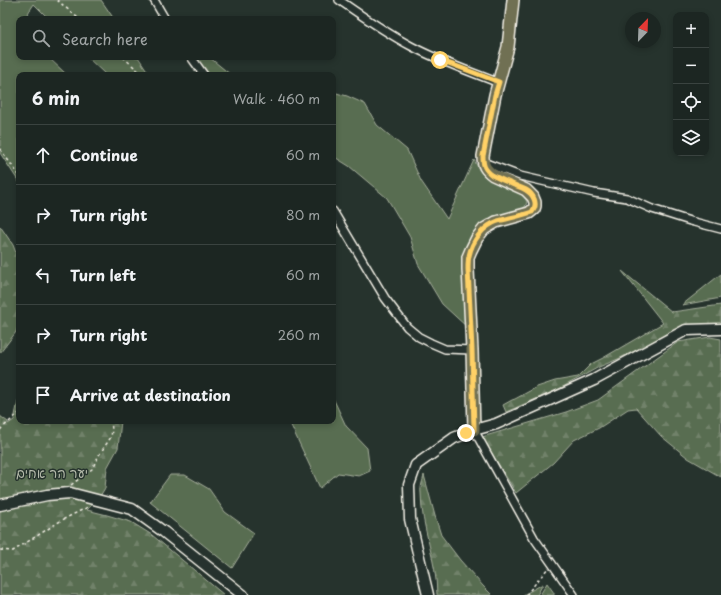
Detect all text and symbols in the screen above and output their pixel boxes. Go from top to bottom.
north arrow [625,12,661,48]
map controls [673,12,709,156]
button: + [673,12,709,48]
search box [16,16,336,60]
icon: search [30,27,52,49]
text: Search here [62,27,148,50]
button: − [673,48,709,84]
route start [431,51,449,69]
button: locate [673,84,709,120]
text: 6 min [32,85,80,111]
text: Walk · 460 m [233,89,320,108]
button: layers [673,120,709,156]
text: Continue [70,143,138,166]
icon: ahead [32,144,54,166]
text: 60 m [286,145,320,164]
text: Turn right [70,203,147,226]
icon: right [32,204,54,226]
text: 80 m [286,205,320,224]
text: Turn left [70,263,136,286]
icon: left [32,264,54,286]
text: 60 m [286,265,320,284]
text: Turn right [70,323,147,346]
icon: right [32,324,54,346]
text: 260 m [278,325,320,344]
text: Arrive at destination [70,383,231,406]
icon: arrive [32,384,54,406]
route end [457,424,475,442]
park label: יער הר אחים [16,463,88,482]

